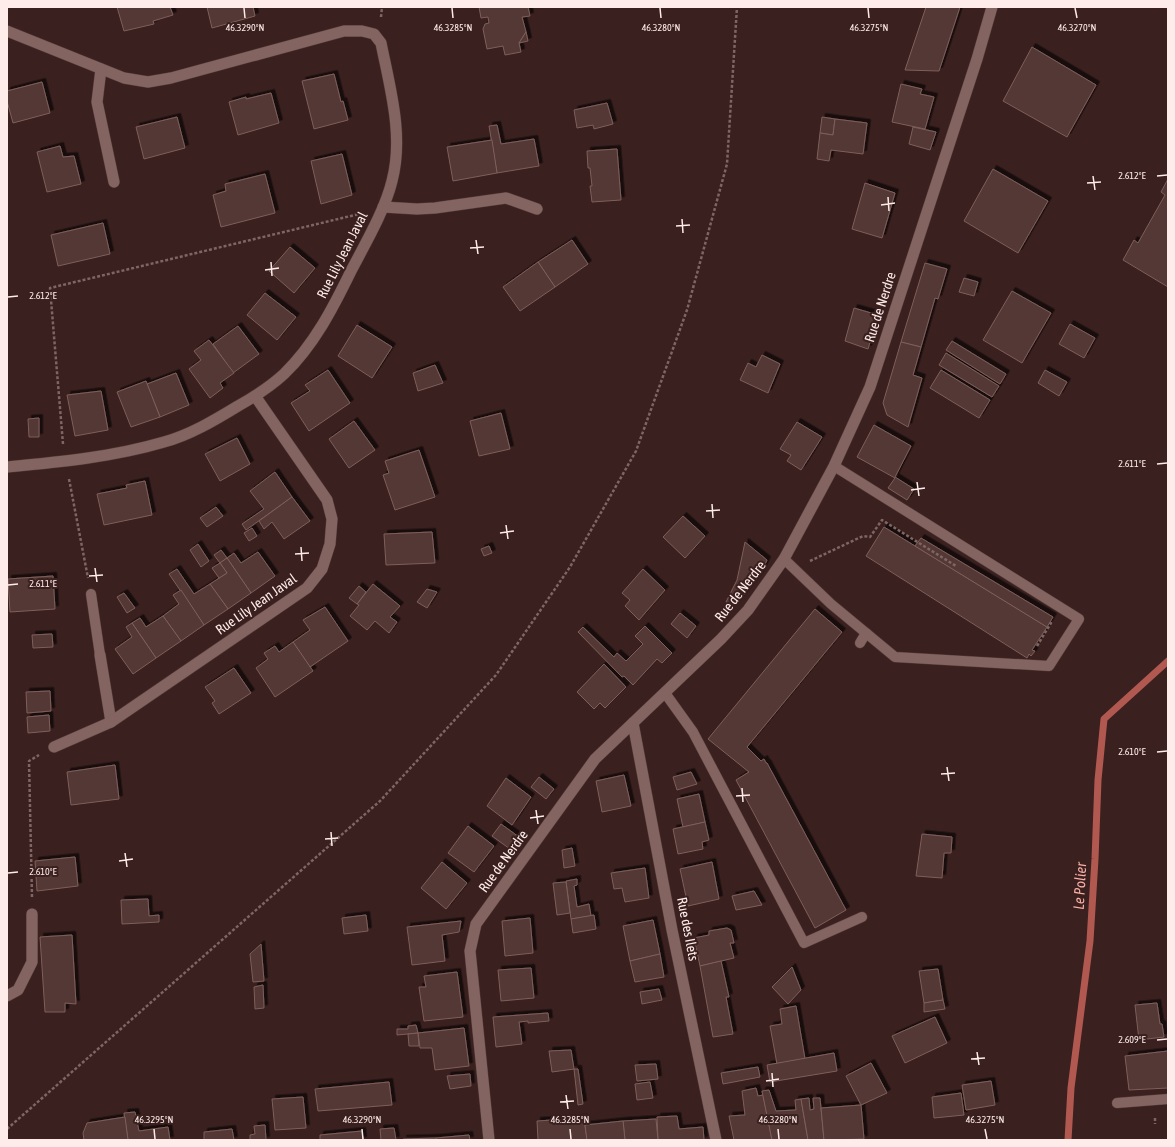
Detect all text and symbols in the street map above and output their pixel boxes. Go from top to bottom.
text: 46.3290°N [226,22,264,33]
text: 46.3285°N [434,22,472,33]
text: 46.3280°N [642,22,680,33]
text: 46.3275°N [850,22,888,33]
text: 46.3270°N [1058,22,1096,33]
text: 2.612°E [1118,170,1147,181]
street label: Rue Lily Jean Javal [313,209,371,301]
street label: Rue de Nerdre [861,270,899,344]
text: 2.612°E [29,290,58,301]
text: 2.611°E [1118,458,1147,469]
street label: Rue de Nerdre [711,557,769,625]
street label: Rue Lily Jean Javal [213,570,300,638]
text: 2.611°E [29,578,58,589]
text: 2.610°E [1118,746,1147,757]
street label: Rue de Nerdre [475,827,531,895]
water label: Le Polier [1070,861,1089,910]
text: 2.610°E [29,866,58,877]
street label: Rue des Ilets [674,896,702,962]
text: 2.609°E [1118,1034,1147,1045]
text: 46.3295°N [135,1114,173,1125]
text: 46.3290°N [343,1114,381,1125]
text: 46.3285°N [551,1114,589,1125]
text: 46.3280°N [759,1114,797,1125]
text: 46.3275°N [966,1114,1004,1125]

